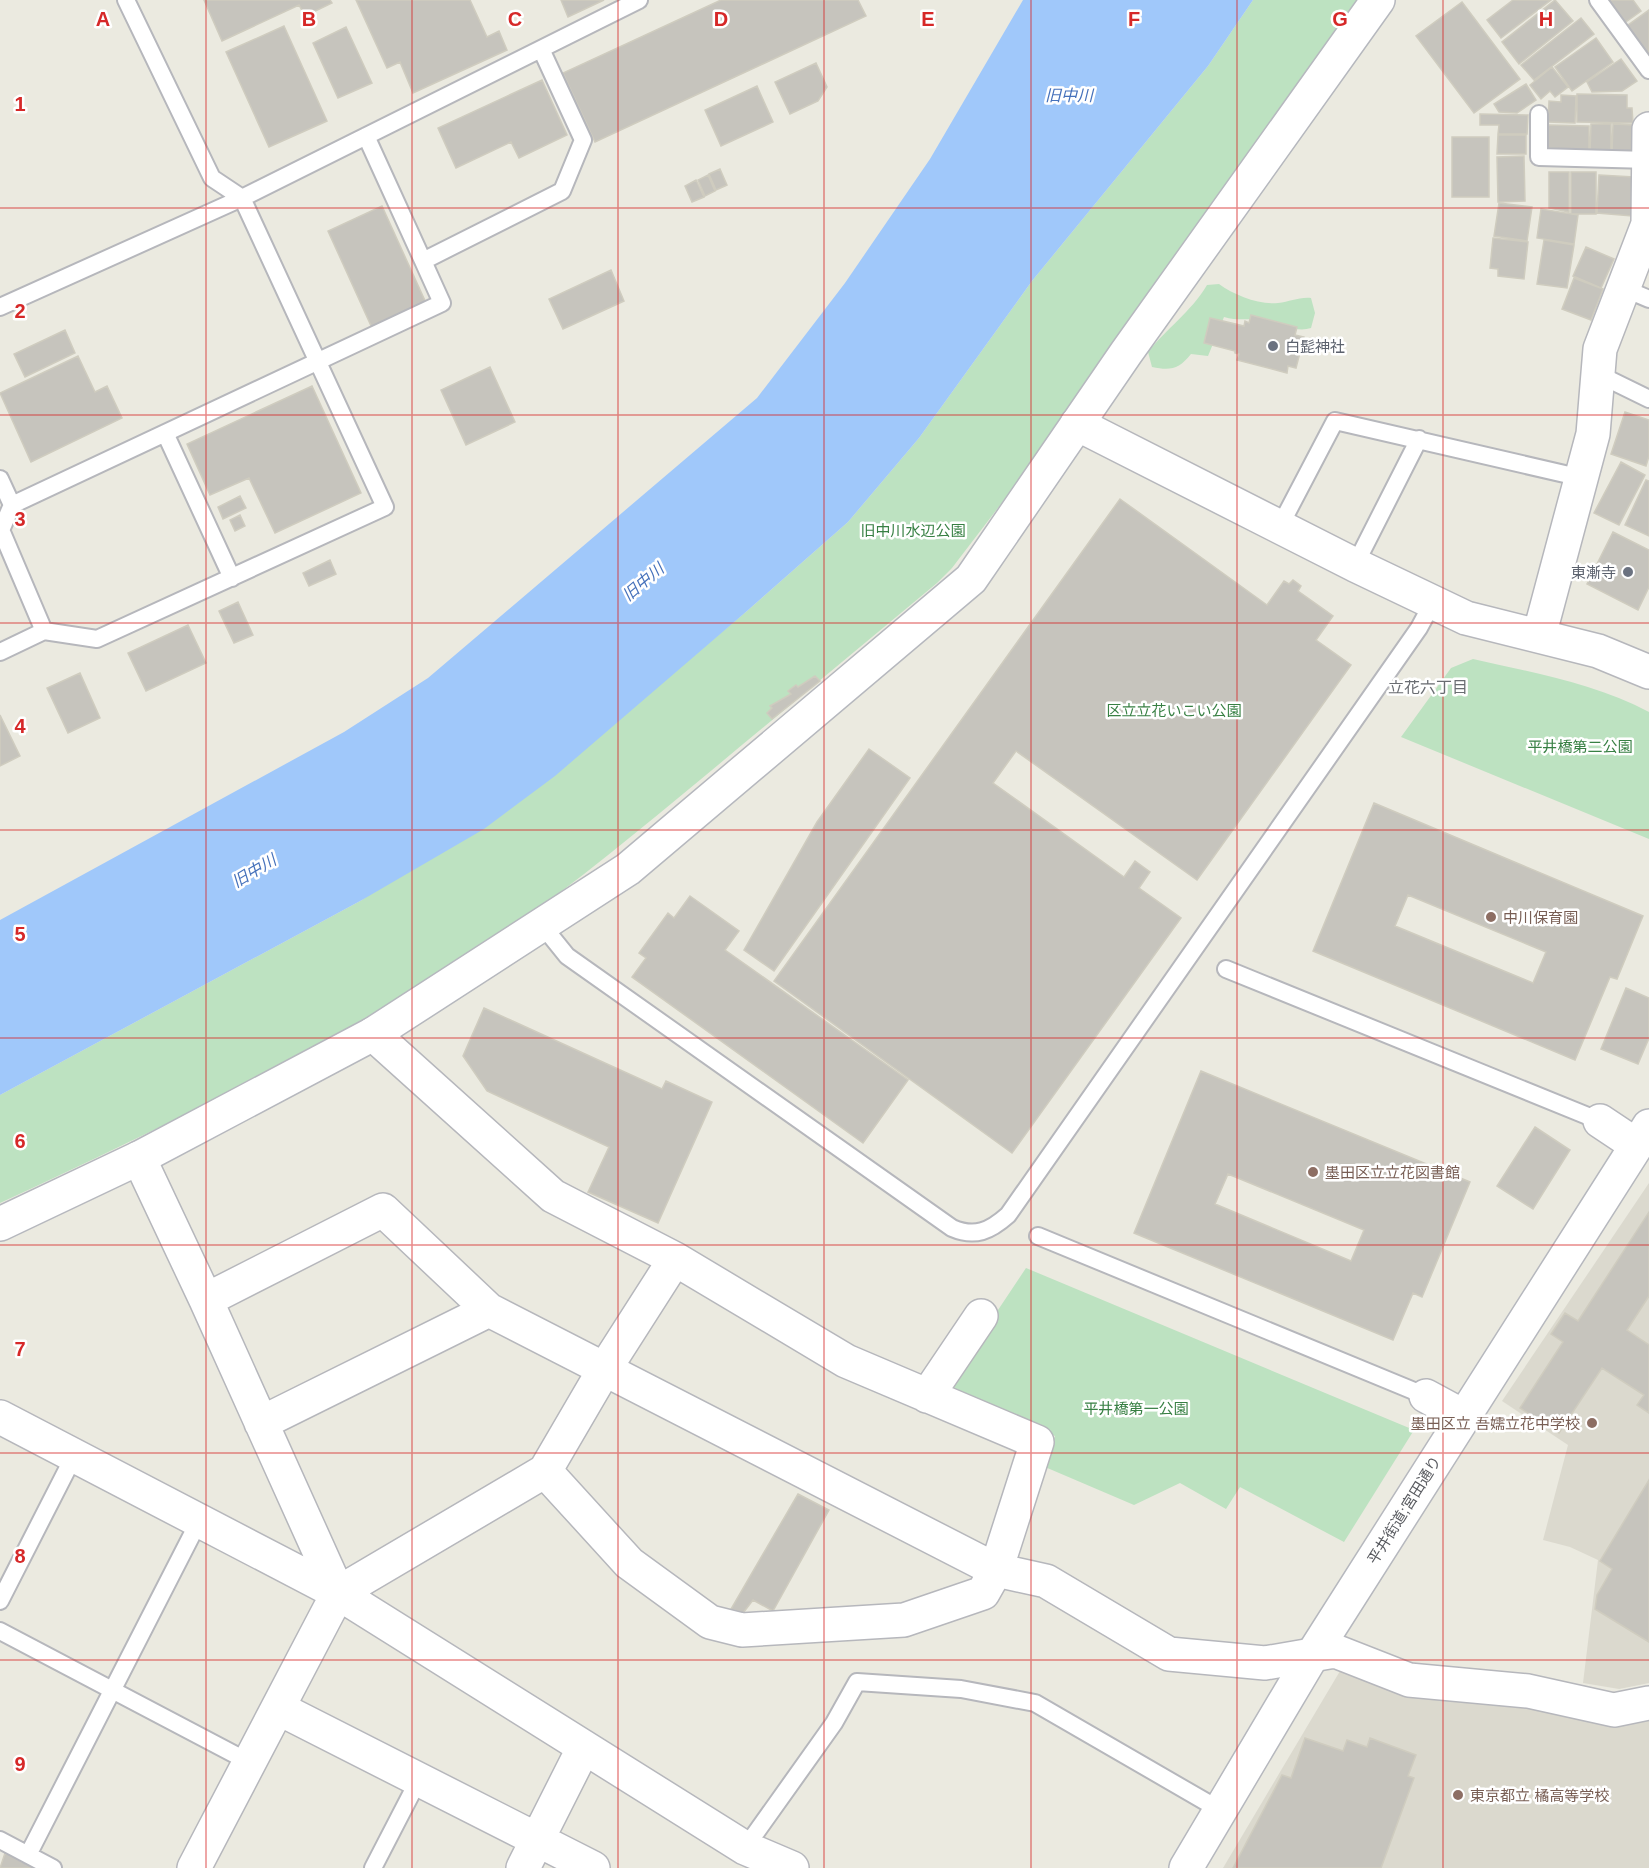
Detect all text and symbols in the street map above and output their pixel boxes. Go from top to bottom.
text: A [96,8,110,30]
text: B [302,8,316,30]
text: C [508,8,522,30]
text: D [714,8,728,30]
text: E [921,8,935,30]
text: F [1128,8,1140,30]
text: G [1332,8,1348,30]
text: H [1539,8,1553,30]
water label: 旧中川 [1045,87,1095,104]
text: 1 [14,93,26,115]
text: 2 [14,300,26,322]
place label: 白髭神社 [1285,338,1345,355]
marker: 白髭神社 [1266,339,1280,353]
text: 3 [14,508,26,530]
park label: 旧中川水辺公園 [860,522,966,539]
water label: 旧中川 [619,559,668,604]
place label: 東漸寺 [1571,564,1616,581]
marker: 東漸寺 [1621,565,1635,579]
district label: 立花六丁目 [1388,679,1468,696]
park label: 区立立花いこい公園 [1106,702,1242,719]
text: 4 [14,715,26,737]
park label: 平井橋第二公園 [1527,738,1633,755]
water label: 旧中川 [229,850,281,891]
place label: 中川保育園 [1503,909,1578,926]
marker: 中川保育園 [1484,910,1498,924]
text: 5 [14,923,26,945]
text: 6 [14,1130,26,1152]
place label: 墨田区立立花図書館 [1325,1164,1460,1181]
marker: 墨田区立立花図書館 [1306,1165,1320,1179]
text: 7 [14,1338,26,1360]
park label: 平井橋第一公園 [1083,1400,1189,1417]
place label: 墨田区立 吾嬬立花中学校 [1411,1415,1580,1432]
marker: 墨田区立 吾嬬立花中学校 [1585,1416,1599,1430]
street label: 平井街道;宮田通り [1364,1453,1444,1567]
text: 8 [14,1545,26,1567]
text: 9 [14,1753,26,1775]
place label: 東京都立 橘高等学校 [1470,1787,1609,1804]
marker: 東京都立 橘高等学校 [1451,1788,1465,1802]

